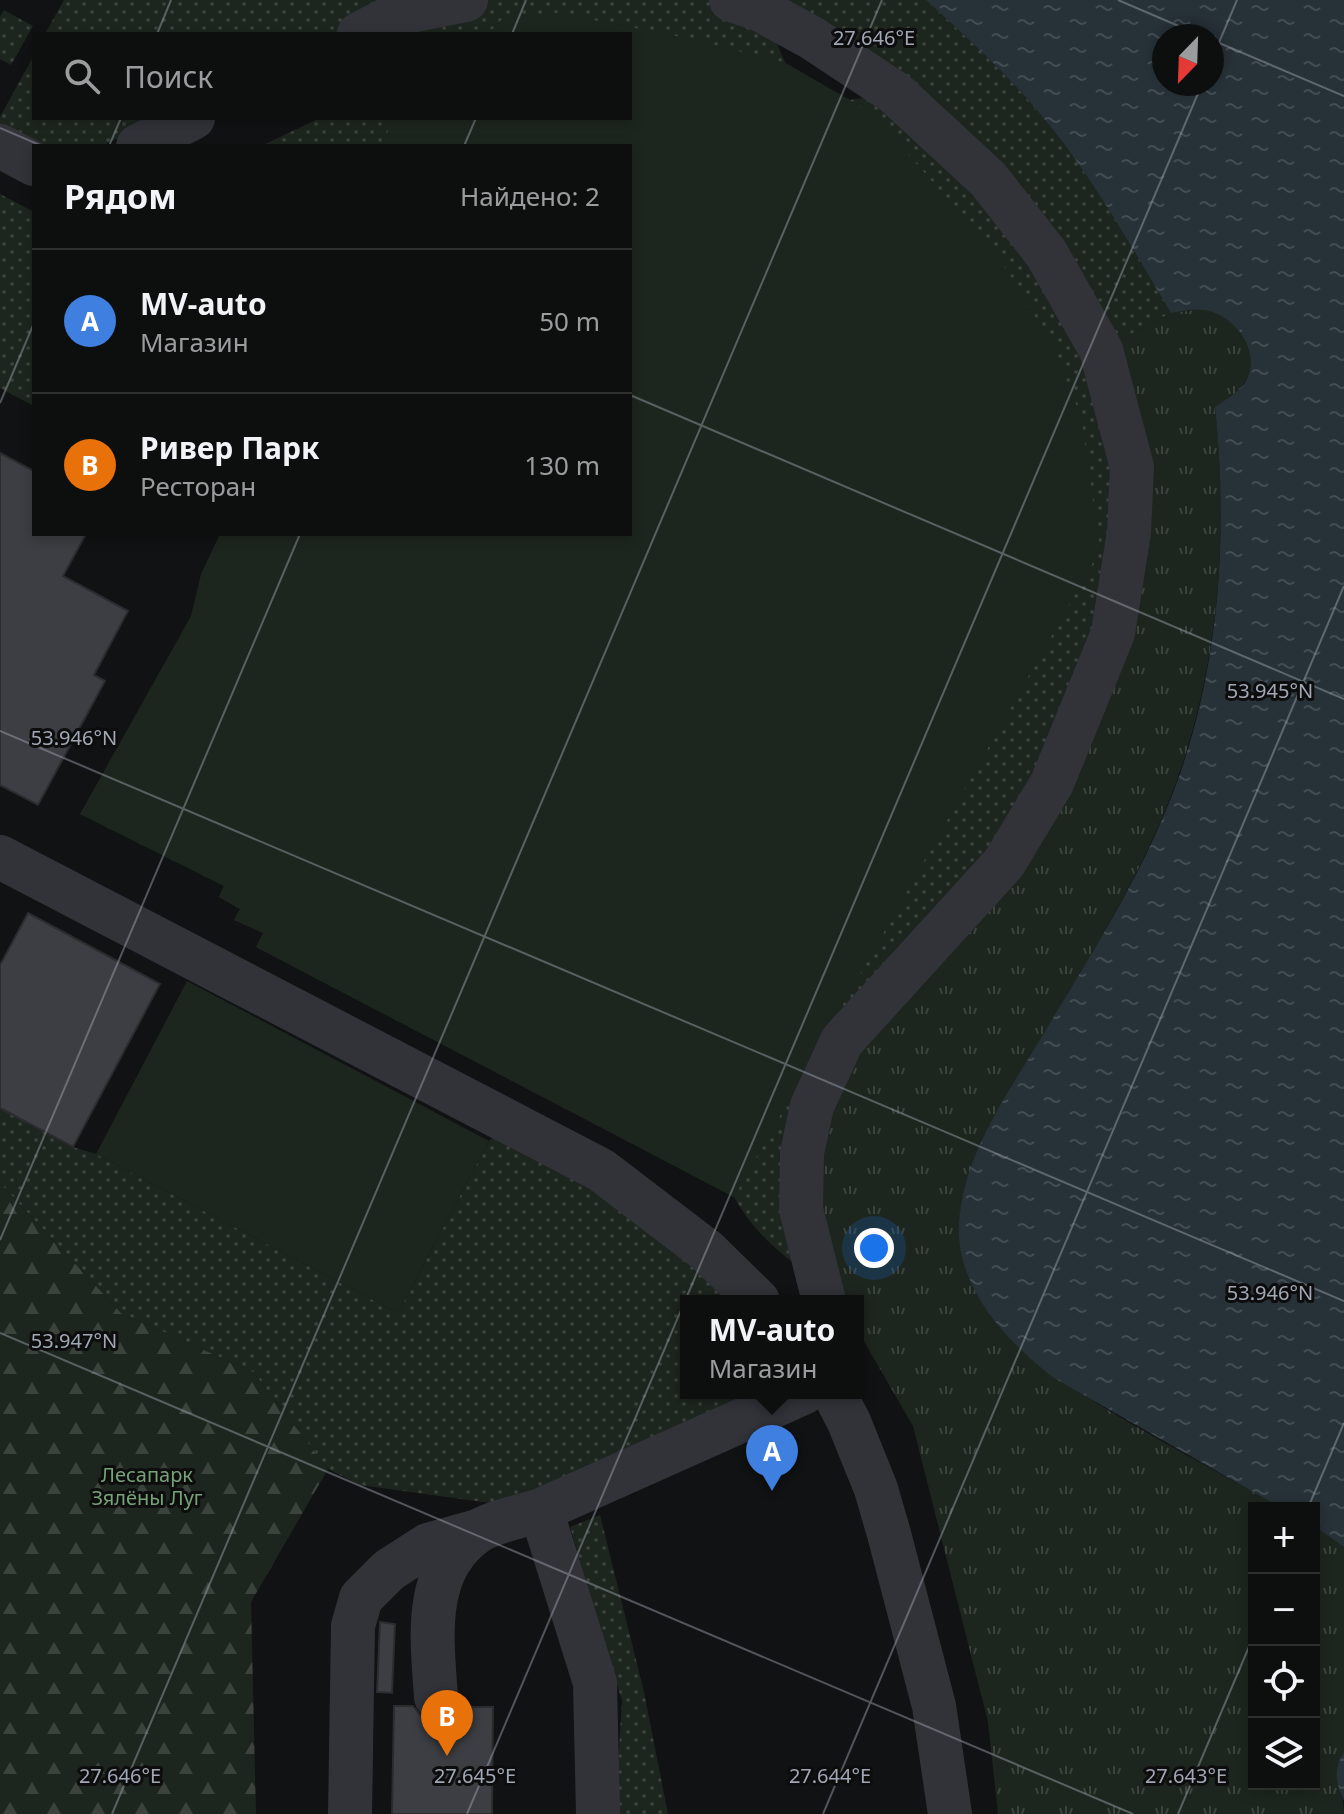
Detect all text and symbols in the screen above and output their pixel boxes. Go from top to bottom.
text: 27.646°E [833,24,915,51]
north arrow [1152,24,1224,96]
search box [32,32,632,120]
icon: search [60,54,104,98]
text: Поиск [124,56,213,97]
text: Рядом [64,173,177,219]
text: Найдено: 2 [460,178,600,214]
text: MV-auto [140,283,267,324]
text: A [81,303,99,339]
text: 50 m [539,303,600,339]
text: Магазин [140,324,249,360]
text: Ривер Парк [140,427,319,468]
text: B [81,447,99,483]
text: 130 m [524,447,600,483]
text: Ресторан [140,468,256,504]
text: 53.945°N [1227,677,1313,704]
text: 53.946°N [31,724,117,751]
your location [854,1228,894,1268]
text: 53.946°N [1227,1279,1313,1306]
popup [680,1295,864,1399]
text: MV-auto [709,1309,835,1350]
text: 53.947°N [31,1327,117,1354]
text: Магазин [709,1350,817,1386]
pin: A [746,1425,798,1491]
park label: Лесапарк Зялёны Луг [91,1461,203,1511]
map controls [1248,1502,1320,1790]
button: + [1248,1502,1320,1574]
button: − [1248,1574,1320,1646]
button: locate [1248,1646,1320,1718]
pin: B [421,1690,473,1756]
button: layers [1248,1718,1320,1790]
text: 27.646°E [79,1762,161,1789]
text: 27.645°E [434,1762,516,1789]
text: 27.644°E [789,1762,871,1789]
text: 27.643°E [1145,1762,1227,1789]

